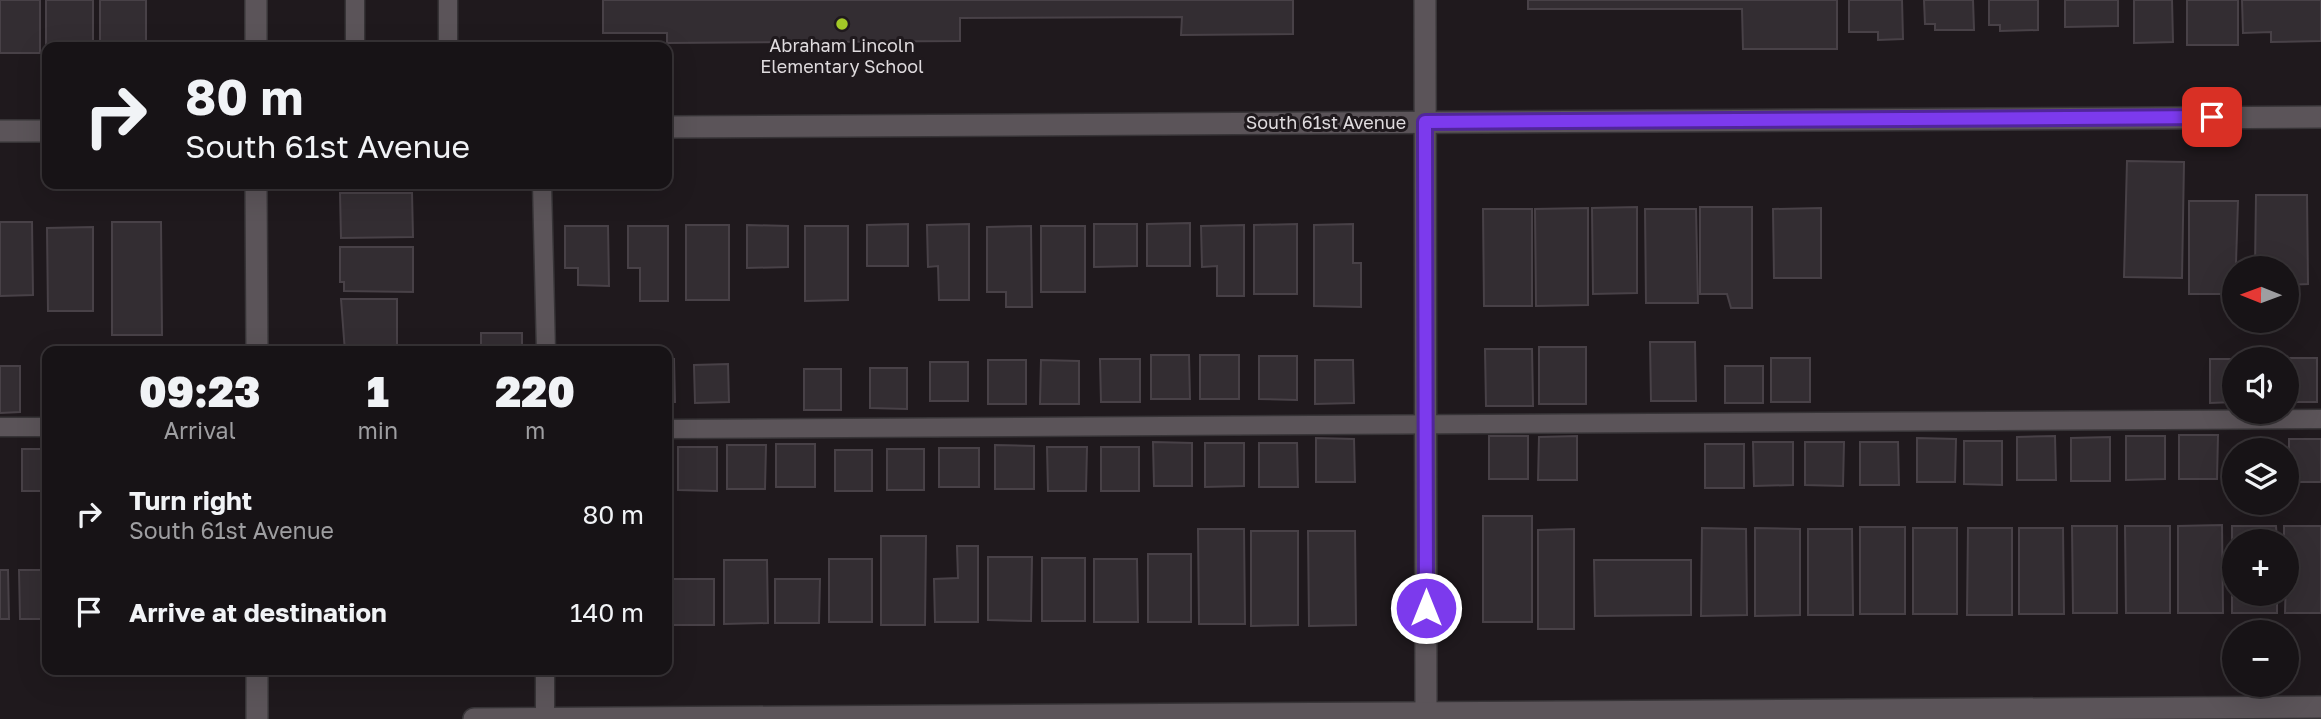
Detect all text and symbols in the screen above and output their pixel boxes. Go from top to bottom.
marker: Abraham Lincoln Elementary School [834,16,850,32]
place label: Abraham Lincoln Elementary School [760,34,924,77]
text: 80 m [185,67,303,126]
icon: right [70,70,161,161]
pin [2182,87,2242,147]
icon: arrive [2193,98,2231,136]
street label: South 61st Avenue [1246,111,1406,133]
text: South 61st Avenue [185,127,470,165]
north arrow [2222,256,2300,332]
map controls [2222,256,2299,697]
button: sound [2222,347,2299,424]
text: 09:23 [139,366,260,416]
text: 1 [367,366,389,416]
text: 220 [495,366,575,416]
text: Arrival [164,416,236,444]
text: min [357,416,398,444]
text: m [525,416,545,444]
button: layers [2222,438,2299,515]
text: Turn right [129,485,252,516]
icon: right [70,495,108,533]
text: 80 m [583,499,644,530]
text: South 61st Avenue [129,516,334,544]
button: + [2222,529,2299,606]
position arrow [1389,571,1463,645]
icon: arrive [70,593,108,631]
text: Arrive at destination [129,597,387,628]
text: 140 m [570,597,644,628]
button: − [2222,620,2299,697]

